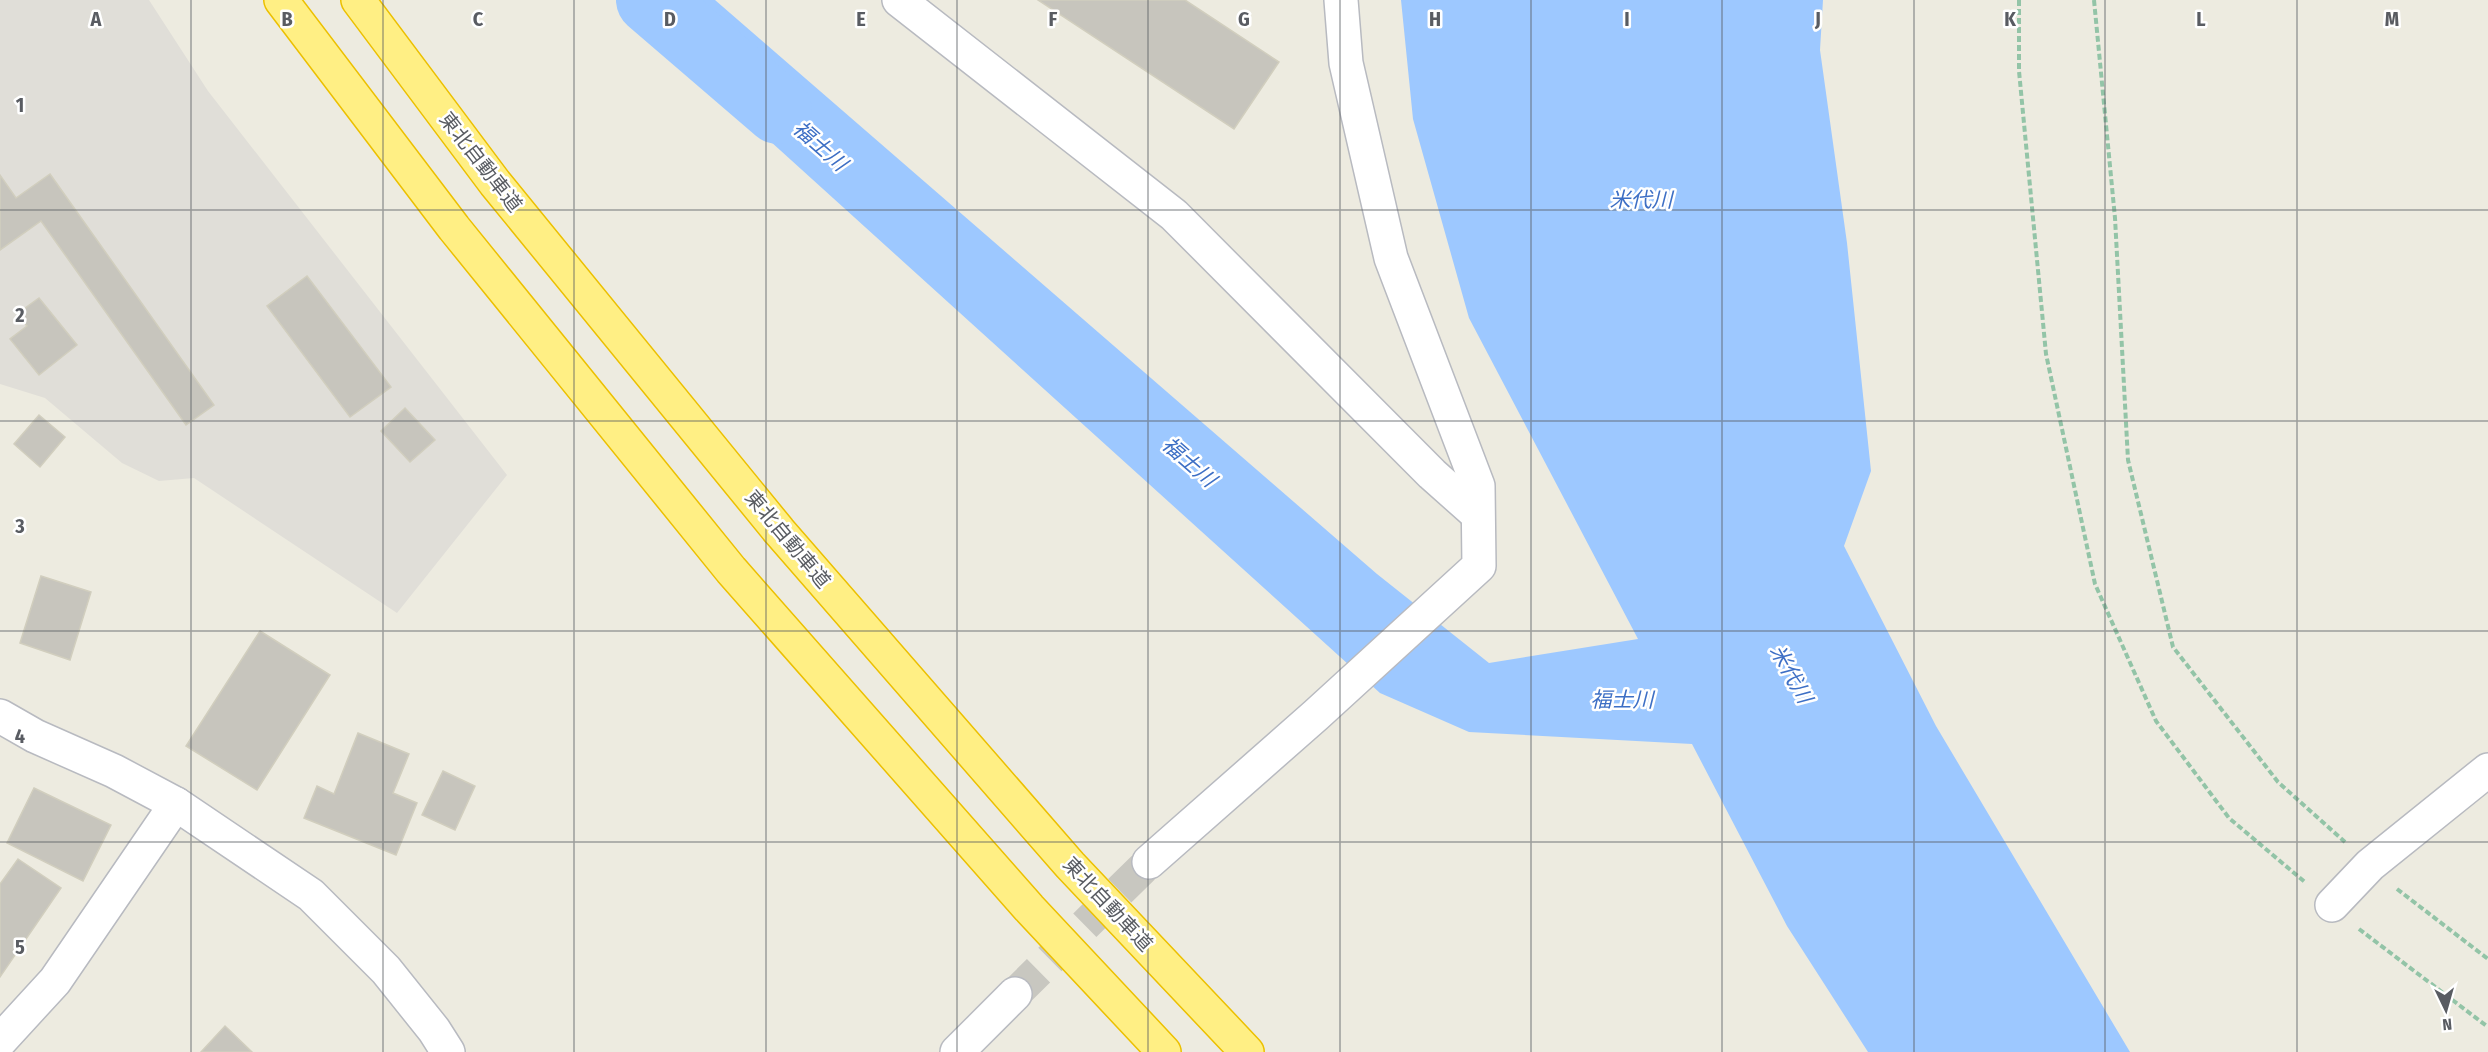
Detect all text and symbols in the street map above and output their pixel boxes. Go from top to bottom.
text: A [90,7,103,31]
text: B [281,7,293,31]
text: C [473,7,484,31]
text: D [664,7,676,31]
text: E [856,7,866,31]
text: F [1049,7,1058,31]
text: G [1238,7,1250,31]
text: H [1429,7,1441,31]
text: I [1624,7,1630,31]
text: J [1814,7,1821,31]
text: K [2004,7,2016,31]
text: L [2196,7,2206,31]
text: M [2385,7,2399,31]
text: 1 [16,93,24,117]
street label: 東北自動車道 [435,107,527,217]
water label: 福士川 [788,116,854,178]
water label: 米代川 [1610,187,1674,213]
text: 2 [14,303,25,327]
water label: 福士川 [1157,432,1223,494]
street label: 東北自動車道 [740,485,836,593]
text: 3 [14,514,25,538]
water label: 米代川 [1764,640,1819,710]
water label: 福士川 [1591,687,1655,713]
text: 4 [15,724,25,748]
street label: 東北自動車道 [1058,852,1158,956]
text: 5 [15,935,25,959]
north arrow [2416,980,2476,1040]
text: N [2442,1015,2453,1034]

